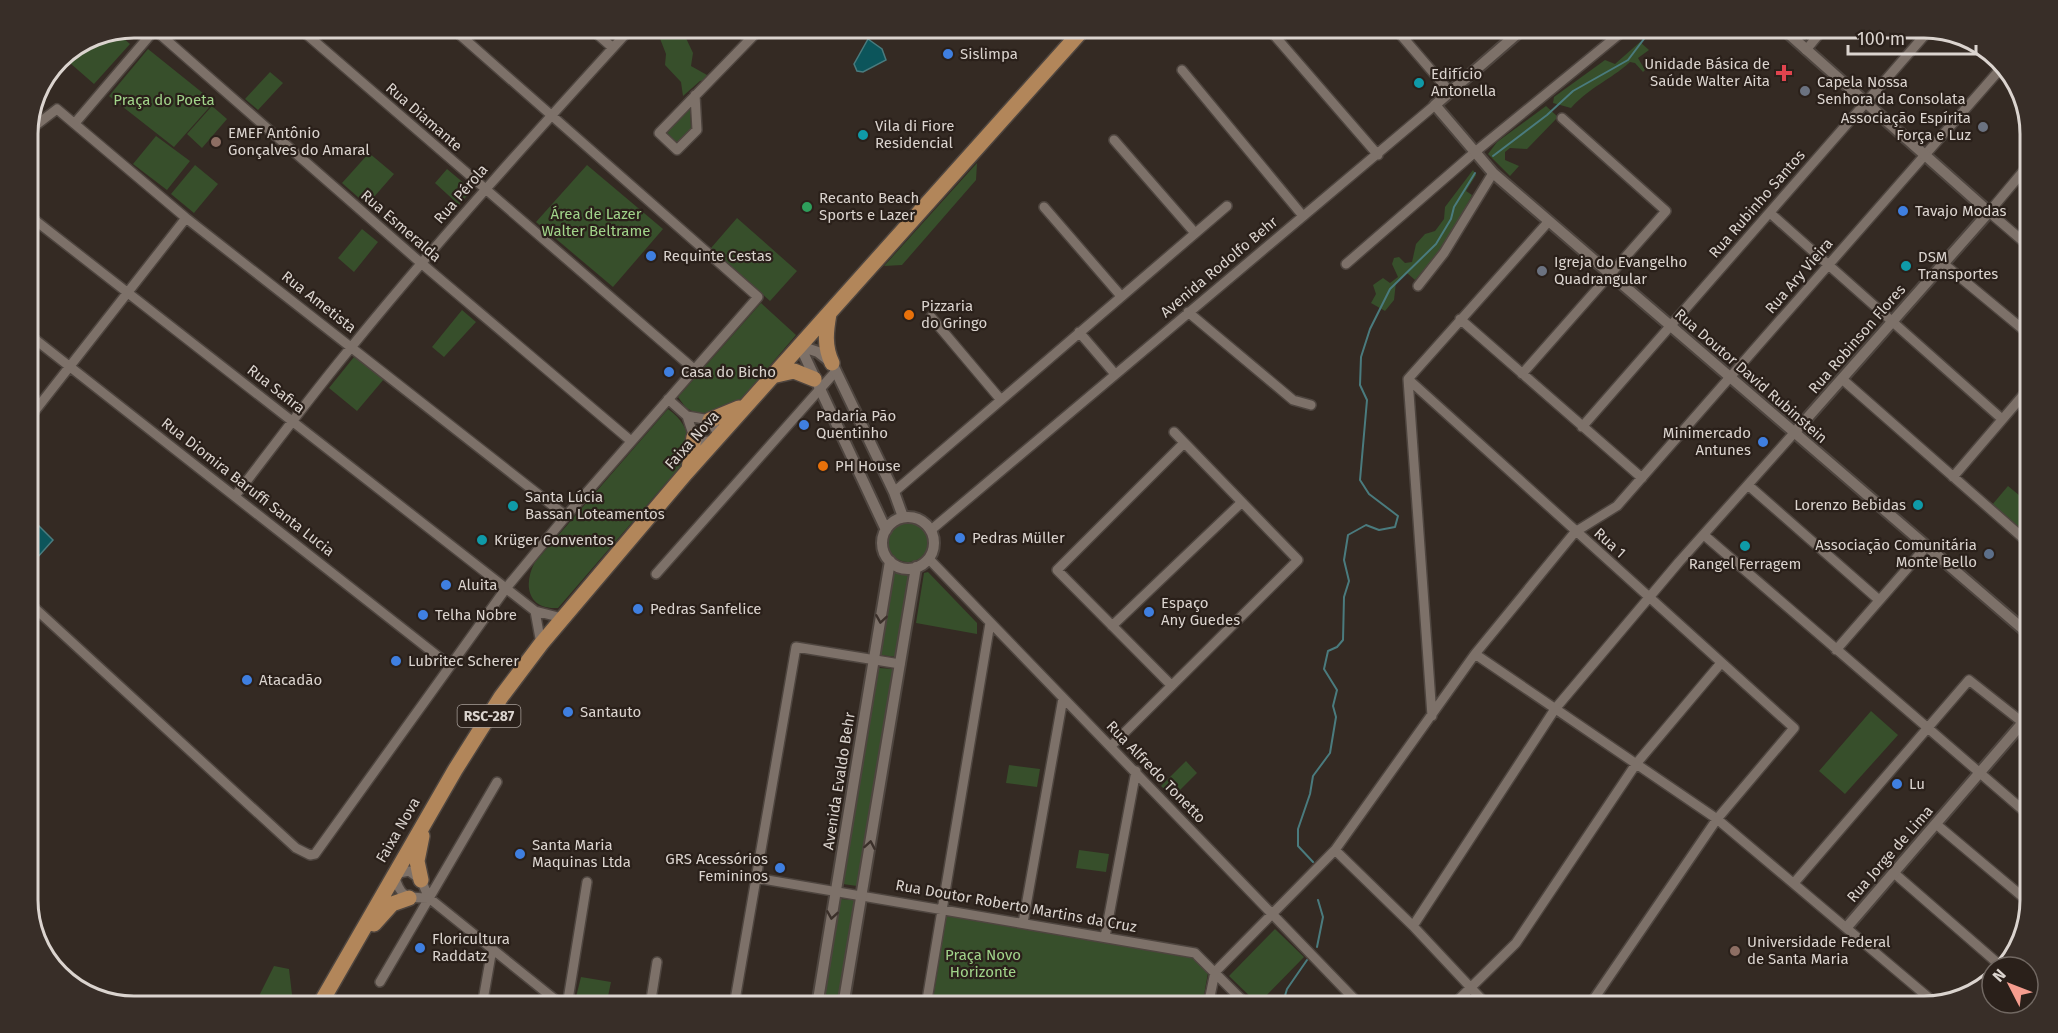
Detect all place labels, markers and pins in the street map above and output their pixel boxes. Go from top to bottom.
place label: Sislimpa [960,45,1018,63]
marker: Sislimpa [941,47,955,61]
place label: Unidade Básica de Saúde Walter Aita [1644,55,1770,90]
marker: Unidade Básica de Saúde Walter Aita [1775,64,1793,82]
place label: Edifício Antonella [1431,65,1496,100]
place label: Capela Nossa Senhora da Consolata [1817,73,1966,108]
marker: Edifício Antonella [1412,76,1426,90]
marker: Capela Nossa Senhora da Consolata [1798,84,1812,98]
place label: Associação Espírita Força e Luz [1841,109,1971,144]
place label: Vila di Fiore Residencial [875,117,955,152]
marker: Associação Espírita Força e Luz [1976,120,1990,134]
place label: EMEF Antônio Gonçalves do Amaral [228,124,370,159]
marker: Vila di Fiore Residencial [856,128,870,142]
marker: EMEF Antônio Gonçalves do Amaral [209,135,223,149]
place label: Recanto Beach Sports e Lazer [819,189,919,224]
marker: Recanto Beach Sports e Lazer [800,200,814,214]
place label: Tavajo Modas [1915,202,2006,220]
marker: Tavajo Modas [1896,204,1910,218]
place label: Requinte Cestas [663,247,772,265]
place label: DSM Transportes [1918,248,1998,283]
marker: Requinte Cestas [644,249,658,263]
place label: Igreja do Evangelho Quadrangular [1554,253,1687,288]
marker: DSM Transportes [1899,259,1913,273]
marker: Igreja do Evangelho Quadrangular [1535,264,1549,278]
place label: Pizzaria do Gringo [921,297,987,332]
marker: Pizzaria do Gringo [902,308,916,322]
place label: Casa do Bicho [681,363,776,381]
marker: Casa do Bicho [662,365,676,379]
place label: Padaria Pão Quentinho [816,407,896,442]
marker: Padaria Pão Quentinho [797,418,811,432]
place label: Minimercado Antunes [1663,424,1751,459]
marker: Minimercado Antunes [1756,435,1770,449]
place label: PH House [835,457,901,475]
marker: PH House [816,459,830,473]
place label: Santa Lúcia Bassan Loteamentos [525,488,665,523]
place label: Lorenzo Bebidas [1794,496,1906,514]
marker: Lorenzo Bebidas [1911,498,1925,512]
marker: Santa Lúcia Bassan Loteamentos [506,499,520,513]
place label: Pedras Müller [972,529,1065,547]
place label: Krüger Conventos [494,531,614,549]
marker: Pedras Müller [953,531,967,545]
marker: Krüger Conventos [475,533,489,547]
place label: Associação Comunitária Monte Bello [1815,536,1977,571]
marker: Rangel Ferragem [1738,539,1752,553]
marker: Associação Comunitária Monte Bello [1982,547,1996,561]
place label: Rangel Ferragem [1689,555,1801,573]
place label: Aluita [458,576,497,594]
marker: Aluita [439,578,453,592]
place label: Espaço Any Guedes [1161,594,1240,629]
place label: Pedras Sanfelice [650,600,762,618]
marker: Pedras Sanfelice [631,602,645,616]
marker: Espaço Any Guedes [1142,605,1156,619]
place label: Telha Nobre [435,606,517,624]
marker: Telha Nobre [416,608,430,622]
place label: Lubritec Scherer [408,652,519,670]
marker: Lubritec Scherer [389,654,403,668]
place label: Atacadão [259,671,322,689]
marker: Atacadão [240,673,254,687]
place label: Santauto [580,703,641,721]
marker: Santauto [561,705,575,719]
place label: Lu [1909,775,1925,793]
marker: Lu [1890,777,1904,791]
place label: Santa Maria Maquinas Ltda [532,836,631,871]
marker: Santa Maria Maquinas Ltda [513,847,527,861]
place label: GRS Acessórios Femininos [665,850,768,885]
marker: GRS Acessórios Femininos [773,861,787,875]
place label: Floricultura Raddatz [432,930,510,965]
place label: Universidade Federal de Santa Maria [1747,933,1891,968]
marker: Floricultura Raddatz [413,941,427,955]
marker: Universidade Federal de Santa Maria [1728,944,1742,958]

